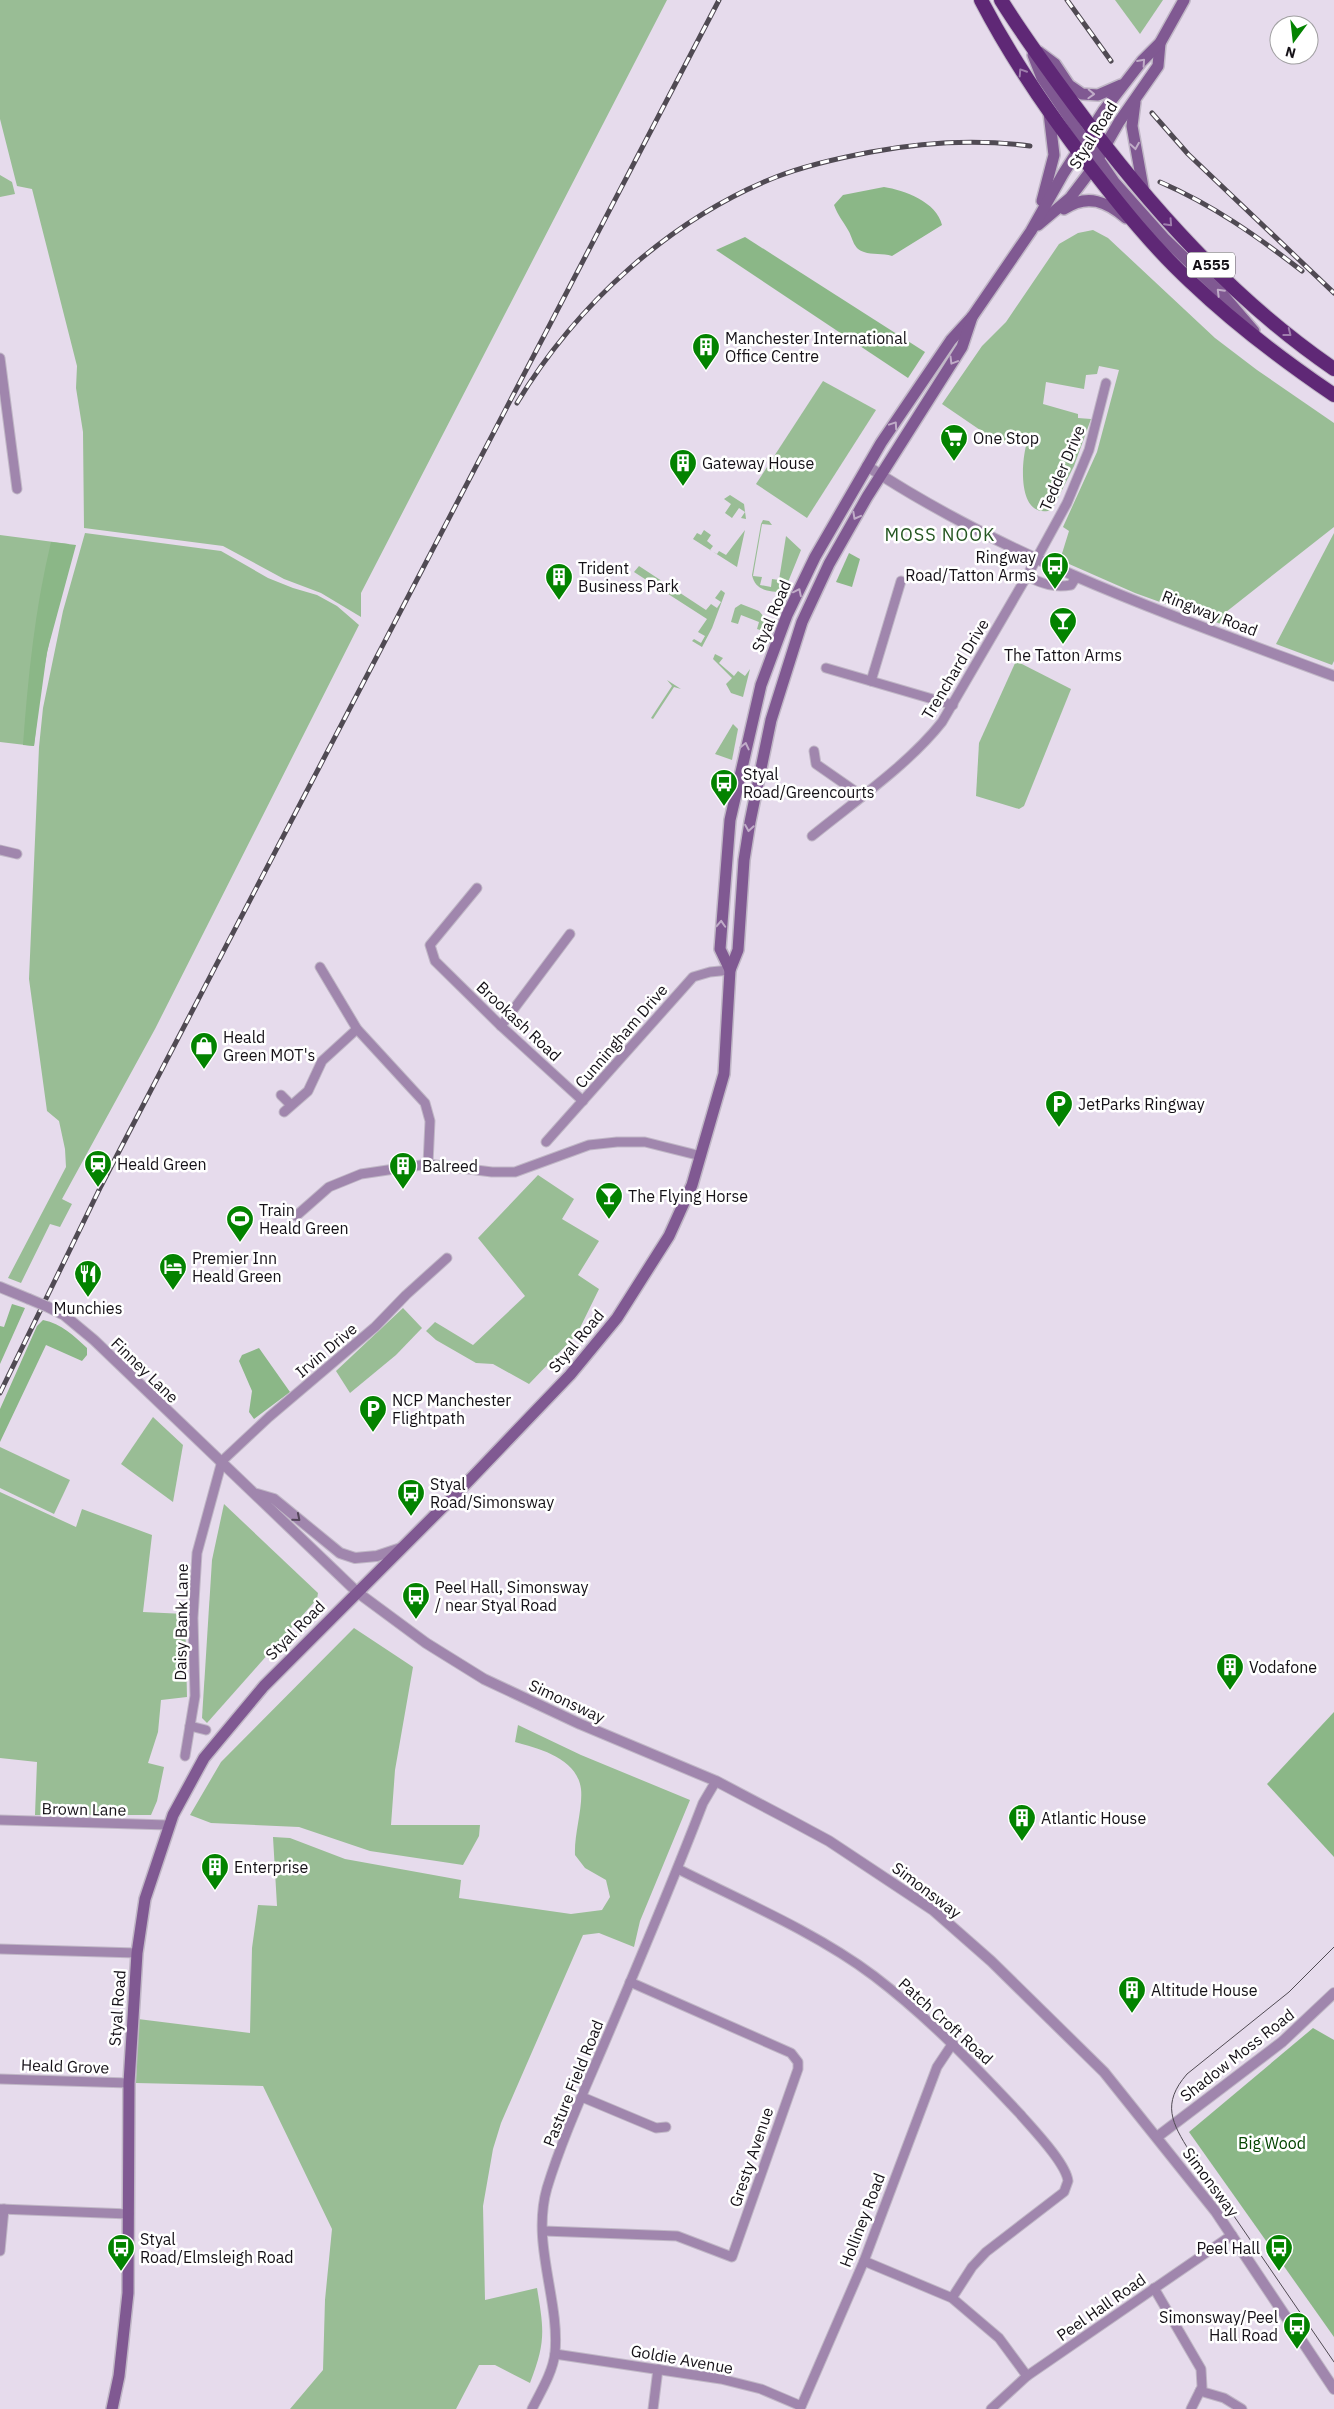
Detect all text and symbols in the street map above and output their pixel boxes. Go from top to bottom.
north arrow [1269,15,1319,65]
text: N [1283,43,1298,63]
one-way arrow [1136,58,1145,67]
one-way arrow [1019,68,1028,78]
one-way arrow [1088,89,1095,99]
street label: Styal Road [1064,97,1122,173]
one-way arrow [1130,142,1140,151]
one-way arrow [1163,218,1172,227]
road number: A555 [1187,252,1235,278]
one-way arrow [1217,289,1226,298]
place label: Manchester International Office Centre [725,328,907,366]
one-way arrow [1283,328,1292,337]
building icon: Manchester International Office Centre [691,332,721,371]
one-way arrow [949,356,959,365]
one-way arrow [888,421,897,430]
street label: Tedder Drive [1035,422,1089,514]
supermarket icon: One Stop [939,423,969,462]
place label: One Stop [973,428,1039,448]
building icon: Gateway House [668,448,698,487]
place label: Gateway House [702,453,814,473]
one-way arrow [852,511,862,520]
district label: MOSS NOOK [885,523,995,546]
place label: Ringway Road/Tatton Arms [905,547,1036,585]
bus stop icon: Ringway Road/Tatton Arms [1040,551,1070,590]
place label: Trident Business Park [578,558,679,596]
building icon: Trident Business Park [544,562,574,601]
street label: Styal Road [747,577,795,655]
street label: Ringway Road [1159,586,1261,640]
one-way arrow [792,589,802,598]
bar icon: The Tatton Arms [1048,606,1078,645]
street label: Trenchard Drive [917,615,993,723]
place label: The Tatton Arms [1004,645,1122,665]
one-way arrow [739,741,750,750]
place label: Styal Road/Greencourts [743,764,875,802]
bus stop icon: Styal Road/Greencourts [709,768,739,807]
one-way arrow [745,823,755,832]
one-way arrow [715,919,726,927]
street label: Brookash Road [473,977,565,1065]
street label: Cunningham Drive [570,980,672,1092]
place label: Heald Green MOT's [223,1027,315,1065]
shop icon: Heald Green MOT's [189,1031,219,1070]
parking icon: JetParks Ringway [1044,1089,1074,1128]
place label: JetParks Ringway [1078,1094,1205,1114]
station icon: Heald Green [83,1149,113,1188]
building icon: Balreed [388,1151,418,1190]
place label: Heald Green [117,1154,207,1174]
place label: Balreed [422,1156,478,1176]
bar icon: The Flying Horse [594,1181,624,1220]
place label: The Flying Horse [628,1186,748,1206]
place label: Train Heald Green [259,1200,349,1238]
sports icon: Train Heald Green [225,1204,255,1243]
place label: Premier Inn Heald Green [192,1248,282,1286]
hotel icon: Premier Inn Heald Green [158,1252,188,1291]
restaurant icon: Munchies [73,1259,103,1298]
place label: Munchies [54,1298,122,1318]
street label: Styal Road [544,1305,608,1377]
street label: Irvin Drive [291,1318,361,1382]
street label: Finney Lane [107,1333,183,1407]
place label: NCP Manchester Flightpath [392,1390,511,1428]
parking icon: NCP Manchester Flightpath [358,1394,388,1433]
place label: Styal Road/Simonsway [430,1474,554,1512]
bus stop icon: Styal Road/Simonsway [396,1478,426,1517]
one-way arrow [291,1512,300,1520]
street label: Daisy Bank Lane [170,1563,192,1681]
place label: Peel Hall, Simonsway / near Styal Road [435,1577,588,1615]
bus stop icon: Peel Hall, Simonsway / near Styal Road [401,1581,431,1620]
street label: Styal Road [261,1596,329,1664]
building icon: Vodafone [1215,1652,1245,1691]
place label: Vodafone [1249,1657,1317,1677]
street label: Simonsway [526,1675,608,1727]
street label: Brown Lane [41,1798,127,1820]
building icon: Atlantic House [1007,1803,1037,1842]
place label: Atlantic House [1041,1808,1146,1828]
building icon: Enterprise [200,1852,230,1891]
place label: Enterprise [234,1857,309,1877]
street label: Simonsway [888,1857,966,1923]
street label: Styal Road [104,1969,130,2047]
street label: Patch Croft Road [895,1973,997,2069]
building icon: Altitude House [1117,1975,1147,2014]
place label: Altitude House [1151,1980,1258,2000]
street label: Shadow Moss Road [1176,2004,1298,2106]
street label: Pasture Field Road [538,2017,608,2149]
street label: Heald Grove [21,2054,110,2078]
street label: Gresty Avenue [725,2104,777,2210]
park label: Big Wood [1238,2133,1306,2153]
street label: Simonsway [1178,2143,1244,2221]
street label: Holliney Road [835,2170,889,2270]
place label: Styal Road/Elmsleigh Road [140,2229,294,2267]
bus stop icon: Styal Road/Elmsleigh Road [106,2233,136,2272]
bus stop icon: Peel Hall [1264,2233,1294,2272]
place label: Peel Hall [1196,2238,1260,2258]
street label: Peel Hall Road [1053,2269,1149,2345]
place label: Simonsway/Peel Hall Road [1159,2307,1278,2345]
bus stop icon: Simonsway/Peel Hall Road [1282,2311,1312,2350]
street label: Goldie Avenue [629,2340,735,2378]

